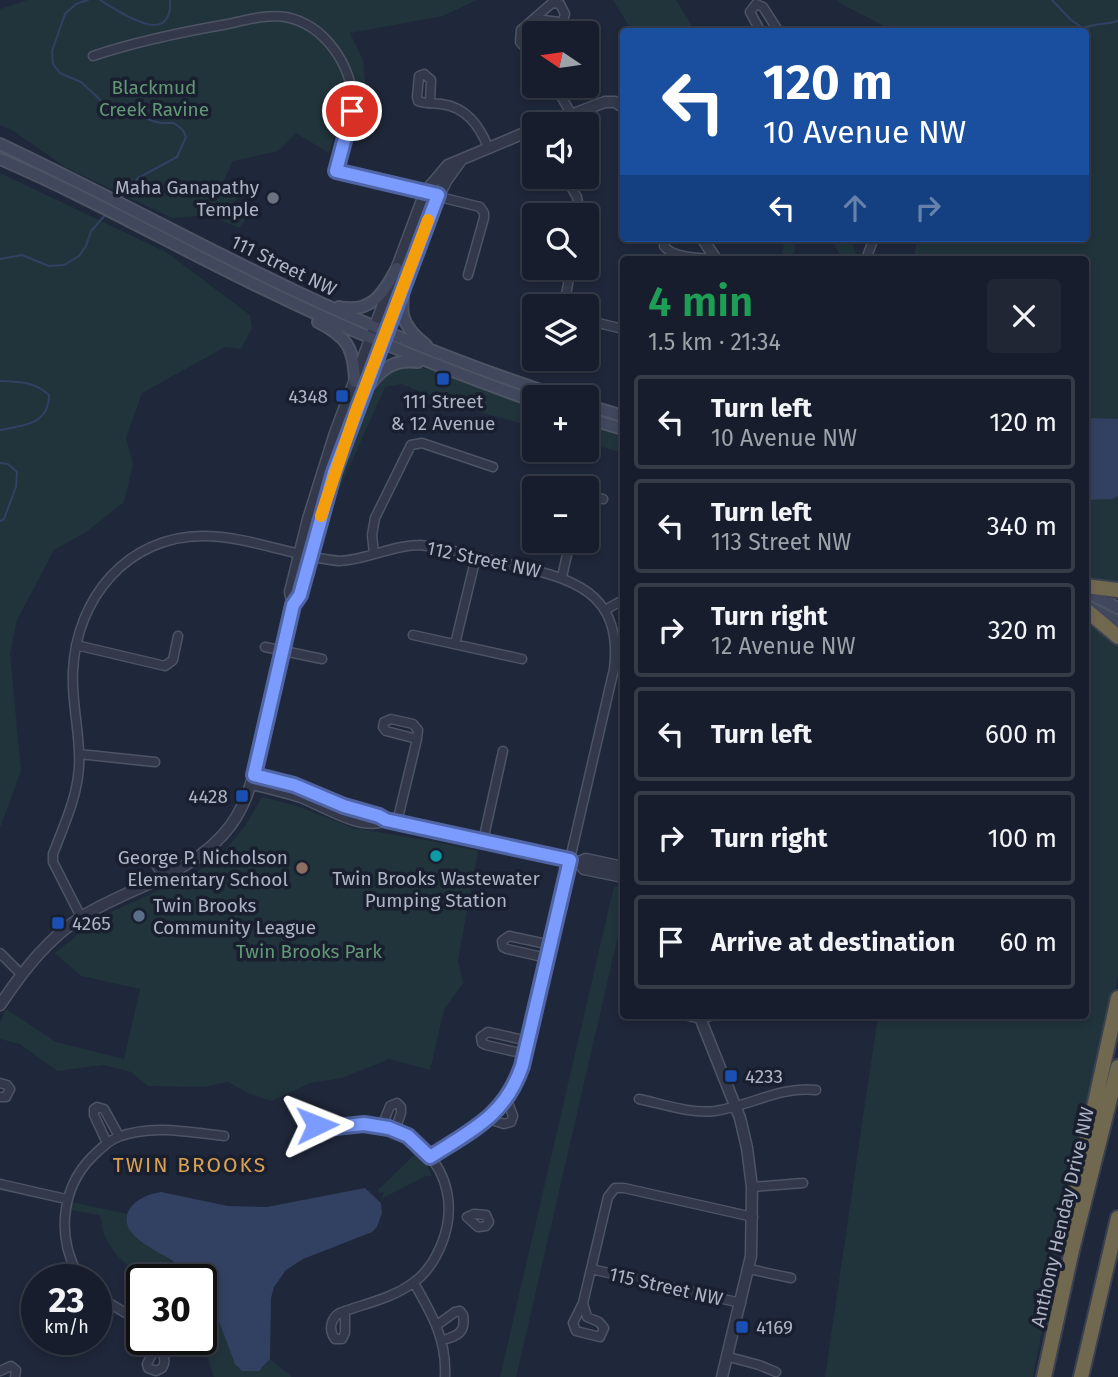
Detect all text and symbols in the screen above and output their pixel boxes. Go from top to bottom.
north arrow [522,21,598,98]
map controls [522,21,599,553]
text: 120 m [763,53,893,112]
icon: left [648,56,739,147]
park label: Blackmud Creek Ravine [99,76,209,121]
pin [322,81,382,141]
icon: arrive [333,92,371,130]
button: sound [522,112,599,189]
text: 10 Avenue NW [763,113,966,151]
place label: Maha Ganapathy Temple [115,176,260,221]
icon: left [763,189,801,227]
icon: ahead [836,189,874,227]
icon: right [909,189,947,227]
marker: Maha Ganapathy Temple [265,190,281,206]
button: search [522,203,599,280]
street label: 111 Street NW [227,230,341,301]
text: 4 min [648,277,753,327]
button: close [987,279,1061,353]
button: layers [522,294,599,371]
text: 1.5 km · 21:34 [648,328,781,356]
marker: 111 Street & 12 Avenue [435,371,451,387]
place label: 4348 [288,385,328,408]
button: + [522,385,599,462]
marker: 4348 [334,388,350,404]
place label: 111 Street & 12 Avenue [391,390,495,435]
text: Turn left [711,393,812,424]
icon: left [652,403,690,441]
text: 120 m [989,407,1057,438]
text: 10 Avenue NW [711,424,857,452]
button: − [522,476,599,553]
text: Turn left [711,497,812,528]
icon: left [652,507,690,545]
text: 340 m [987,511,1057,542]
text: 113 Street NW [711,528,851,556]
street label: 112 Street NW [425,536,543,583]
text: Turn right [711,601,828,632]
icon: right [652,611,690,649]
text: 320 m [988,615,1057,646]
text: 12 Avenue NW [711,632,856,660]
icon: left [652,715,690,753]
text: Turn left [711,719,812,750]
text: 600 m [985,719,1057,750]
place label: 4428 [188,785,228,808]
marker: 4428 [234,788,250,804]
icon: right [652,819,690,857]
text: Turn right [711,823,828,854]
text: 100 m [988,823,1057,854]
place label: George P. Nicholson Elementary School [118,846,288,891]
marker: Twin Brooks Wastewater Pumping Station [428,848,444,864]
marker: George P. Nicholson Elementary School [294,860,310,876]
place label: Twin Brooks Wastewater Pumping Station [332,867,540,912]
place label: Twin Brooks Community League [153,894,316,939]
marker: Twin Brooks Community League [131,908,147,924]
place label: 4265 [72,912,111,935]
marker: 4265 [50,915,66,931]
icon: arrive [652,923,690,961]
text: Arrive at destination [711,927,955,958]
text: 60 m [999,927,1057,958]
park label: Twin Brooks Park [236,940,382,963]
place label: 4233 [745,1065,783,1088]
marker: 4233 [723,1068,739,1084]
position arrow [280,1088,354,1162]
street label: Anthony Henday Drive NW [1026,1105,1099,1329]
district label: TWIN BROOKS [113,1152,267,1178]
street label: 115 Street NW [607,1262,725,1311]
speed limit sign: 30 [126,1264,217,1355]
text: 23 [48,1279,85,1321]
text: km/h [44,1316,89,1338]
place label: 4169 [756,1316,793,1339]
marker: 4169 [734,1319,750,1335]

